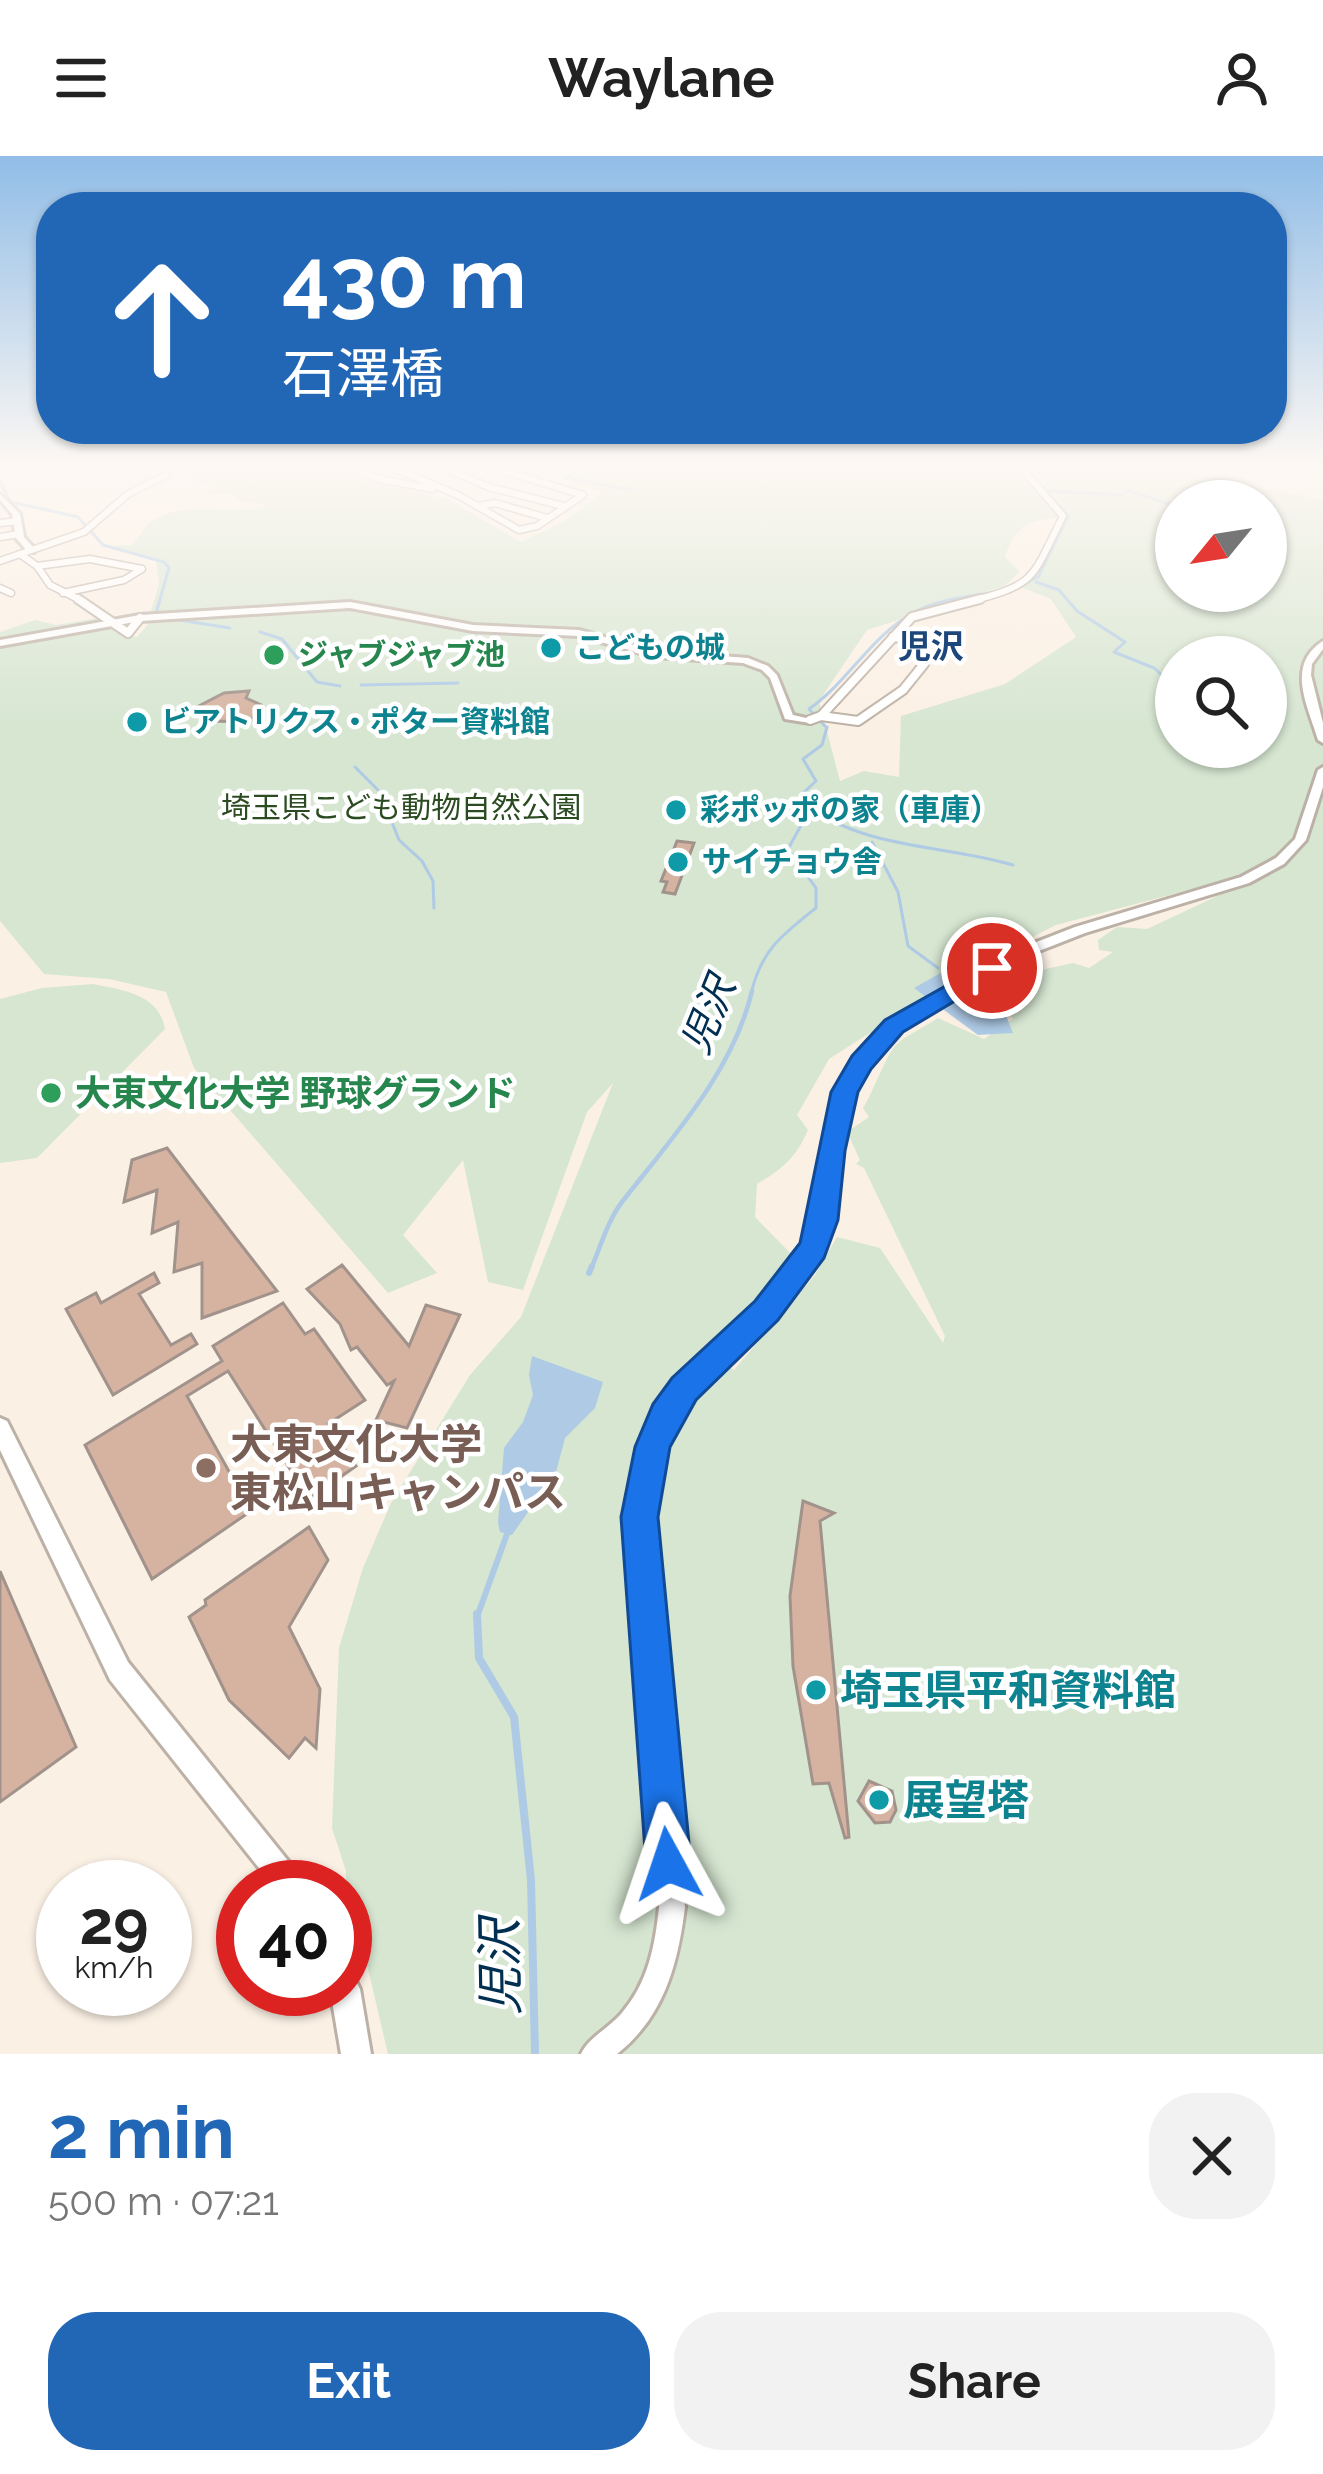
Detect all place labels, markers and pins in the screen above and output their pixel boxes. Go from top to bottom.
place label: こどもの城 [575,630,725,665]
marker: こどもの城 [538,635,564,661]
place label: ジャブジャブ池 [298,637,505,672]
marker: ジャブジャブ池 [261,642,287,668]
place label: ビアトリクス・ポター資料館 [161,704,550,739]
marker: ビアトリクス・ポター資料館 [124,709,150,735]
place label: 彩ポッポの家（車庫） [700,792,1000,827]
marker: 彩ポッポの家（車庫） [663,797,689,823]
place label: サイチョウ舎 [702,844,882,879]
marker: サイチョウ舎 [665,849,691,875]
pin [941,917,1043,1019]
place label: 大東文化大学 野球グランド [75,1072,516,1114]
marker: 大東文化大学 野球グランド [38,1080,64,1106]
place label: 大東文化大学 東松山キャンパス [230,1420,566,1517]
marker: 大東文化大学 東松山キャンパス [193,1455,219,1481]
place label: 埼玉県平和資料館 [840,1666,1176,1715]
marker: 埼玉県平和資料館 [803,1677,829,1703]
place label: 展望塔 [903,1776,1029,1825]
marker: 展望塔 [866,1787,892,1813]

